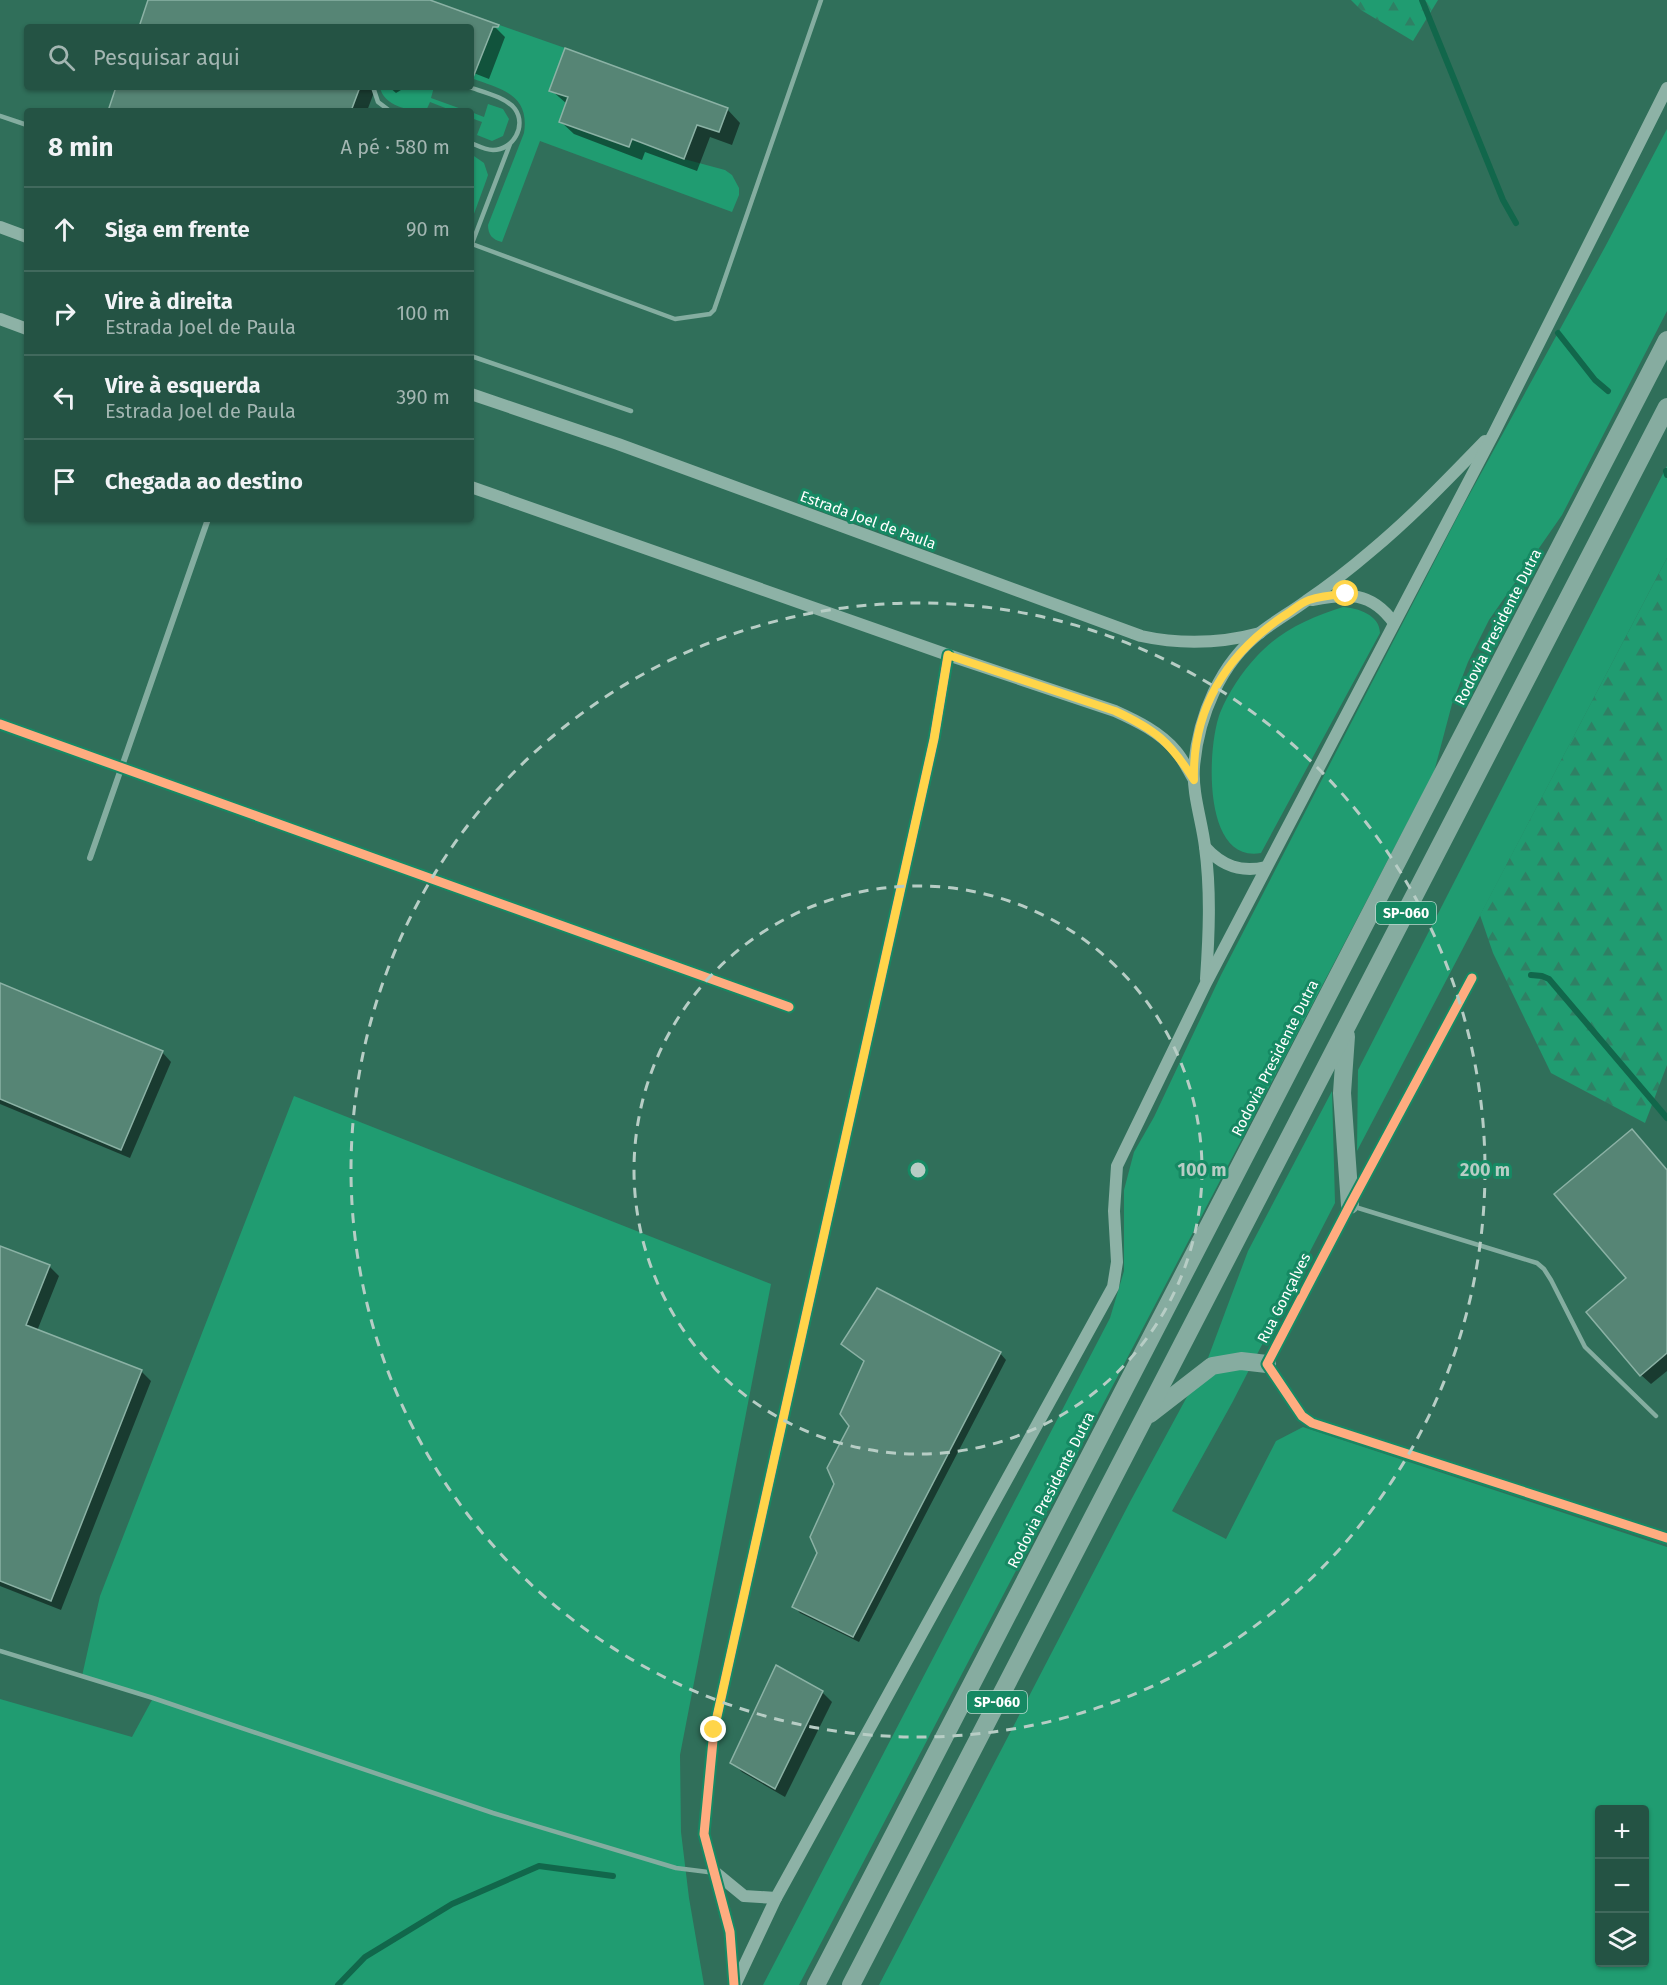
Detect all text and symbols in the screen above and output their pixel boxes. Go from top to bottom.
search box [24,24,474,90]
icon: search [45,41,78,74]
text: Pesquisar aqui [93,44,240,71]
text: 8 min [48,132,114,163]
text: A pé · 580 m [340,135,450,159]
icon: ahead [48,213,81,246]
text: Siga em frente [105,216,250,243]
text: 90 m [406,217,450,241]
text: Vire à direita [105,288,233,315]
icon: right [48,297,81,330]
text: 100 m [397,301,450,325]
text: Estrada Joel de Paula [105,315,296,339]
text: Vire à esquerda [105,372,261,399]
icon: left [48,381,81,414]
text: 390 m [396,385,450,409]
text: Estrada Joel de Paula [105,399,296,423]
icon: arrive [48,465,81,498]
text: Chegada ao destino [105,468,303,495]
street label: Estrada Joel de Paula [798,487,938,553]
street label: Rodovia Presidente Dutra [1451,546,1545,708]
route start [1332,580,1358,606]
road number: SP-060 [1376,902,1436,924]
street label: Rodovia Presidente Dutra [1228,977,1322,1139]
text: 100 m [1178,1159,1226,1181]
text: 200 m [1460,1159,1510,1181]
centre of rings [908,1160,928,1180]
street label: Rua Gonçalves [1254,1250,1314,1346]
street label: Rodovia Presidente Dutra [1004,1409,1098,1571]
road number: SP-060 [967,1691,1027,1713]
route end [700,1716,726,1742]
map controls [1595,1805,1649,1967]
button: + [1595,1805,1649,1859]
button: − [1595,1859,1649,1913]
button: layers [1595,1913,1649,1967]

